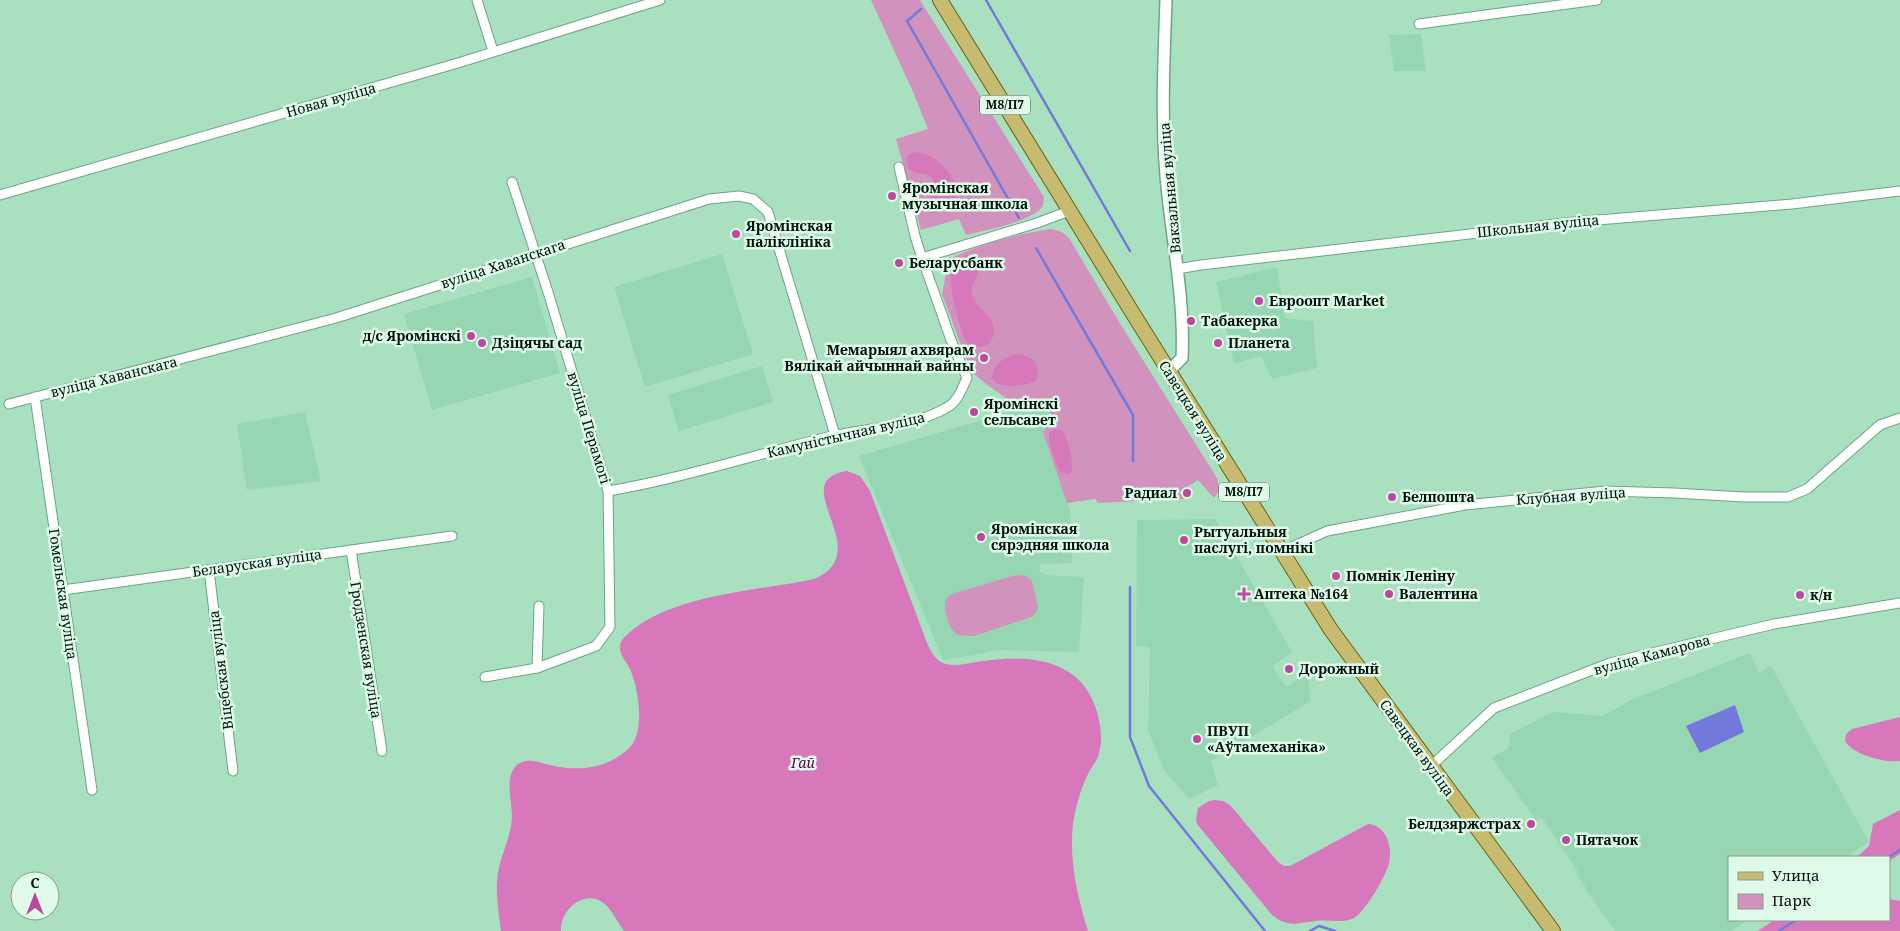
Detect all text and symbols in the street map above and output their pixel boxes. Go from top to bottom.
street label: Новая вуліца [284,78,378,121]
road number: М8/П7 [980,96,1030,114]
street label: Вакзальная вуліца [1154,122,1185,254]
place label: Яромінская музычная школа [901,178,1028,213]
marker: Яромінская музычная школа [886,190,898,202]
street label: Школьная вуліца [1476,210,1600,241]
place label: Яромінская паліклініка [745,216,833,251]
marker: Яромінская паліклініка [730,228,742,240]
street label: вуліца Хаванскага [438,234,568,293]
place label: Беларусбанк [909,253,1003,272]
marker: Беларусбанк [893,257,905,269]
place label: Евроопт Market [1269,291,1385,310]
marker: Евроопт Market [1253,295,1265,307]
place label: Табакерка [1201,311,1278,330]
marker: Табакерка [1185,315,1197,327]
place label: д/с Яромінскі [363,326,461,345]
marker: д/с Яромінскі [465,330,477,342]
place label: Дзіцячы сад [492,333,582,352]
place label: Планета [1228,333,1290,352]
marker: Дзіцячы сад [476,337,488,349]
marker: Планета [1212,337,1224,349]
place label: Мемарыял ахвярам Вялікай айчыннай вайны [784,340,975,375]
street label: вуліца Хаванскага [48,352,179,401]
marker: Мемарыял ахвярам Вялікай айчыннай вайны [978,352,990,364]
street label: Савецкая вуліца [1155,357,1232,465]
street label: вуліца Перамогі [563,369,616,486]
place label: Яромінскі сельсавет [983,394,1059,429]
marker: Яромінскі сельсавет [968,406,980,418]
street label: Камуністычная вуліца [765,407,927,462]
road number: М8/П7 [1219,482,1269,502]
street label: Клубная вуліца [1515,482,1626,509]
place label: Радиал [1124,483,1177,502]
marker: Радиал [1181,487,1193,499]
place label: Белпошта [1402,487,1475,506]
marker: Белпошта [1386,491,1398,503]
place label: Яромінская сярэдняя школа [990,519,1110,554]
place label: Рытуальныя паслугі, помнікі [1194,522,1314,557]
street label: Гомельская вуліца [45,527,82,661]
marker: Яромінская сярэдняя школа [975,531,987,543]
marker: Рытуальныя паслугі, помнікі [1178,534,1190,546]
street label: Беларуская вуліца [191,544,323,581]
place label: Помнік Леніну [1346,566,1456,585]
marker: Помнік Леніну [1330,570,1342,582]
street label: Гродзенская вуліца [346,580,387,720]
place label: Аптека №164 [1254,584,1348,603]
place label: Валентина [1399,584,1478,603]
place label: к/н [1810,585,1833,604]
marker: Аптека №164 [1238,588,1250,600]
marker: Валентина [1383,588,1395,600]
marker: к/н [1794,589,1806,601]
street label: Віцебская вуліца [204,609,237,731]
street label: вуліца Камарова [1591,630,1712,679]
place label: Дорожный [1299,659,1380,678]
marker: Дорожный [1283,663,1295,675]
street label: Савецкая вуліца [1376,695,1459,800]
place label: ПВУП «Аўтамеханіка» [1207,721,1326,756]
marker: ПВУП «Аўтамеханіка» [1191,733,1203,745]
park label: Гай [790,753,816,772]
place label: Белдзяржстрах [1408,814,1521,833]
marker: Белдзяржстрах [1525,818,1537,830]
place label: Пятачок [1576,830,1639,849]
marker: Пятачок [1560,834,1572,846]
legend [1728,856,1890,921]
text: Улица [1772,865,1820,885]
north arrow [10,871,60,921]
text: С [30,873,40,892]
text: Парк [1772,890,1811,910]

